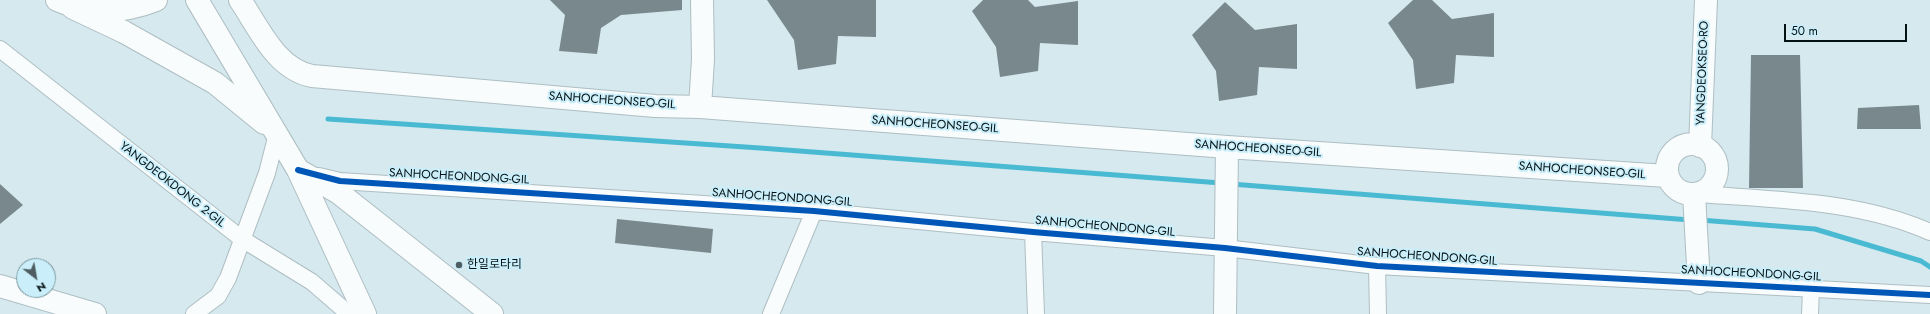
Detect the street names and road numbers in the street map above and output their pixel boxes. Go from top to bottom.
street label: YANGDEOKSEO-RO [1694,21,1712,125]
street label: SANHOCHEONSEO-GIL [548,89,676,113]
street label: SANHOCHEONSEO-GIL [871,113,999,137]
street label: SANHOCHEONSEO-GIL [1194,137,1322,161]
street label: YANGDEOKDONG 2-GIL [116,139,228,231]
street label: SANHOCHEONSEO-GIL [1518,159,1646,183]
street label: SANHOCHEONDONG-GIL [389,166,529,188]
street label: SANHOCHEONDONG-GIL [711,186,853,210]
street label: SANHOCHEONDONG-GIL [1034,214,1176,240]
street label: SANHOCHEONDONG-GIL [1356,245,1498,269]
street label: SANHOCHEONDONG-GIL [1681,263,1821,285]

